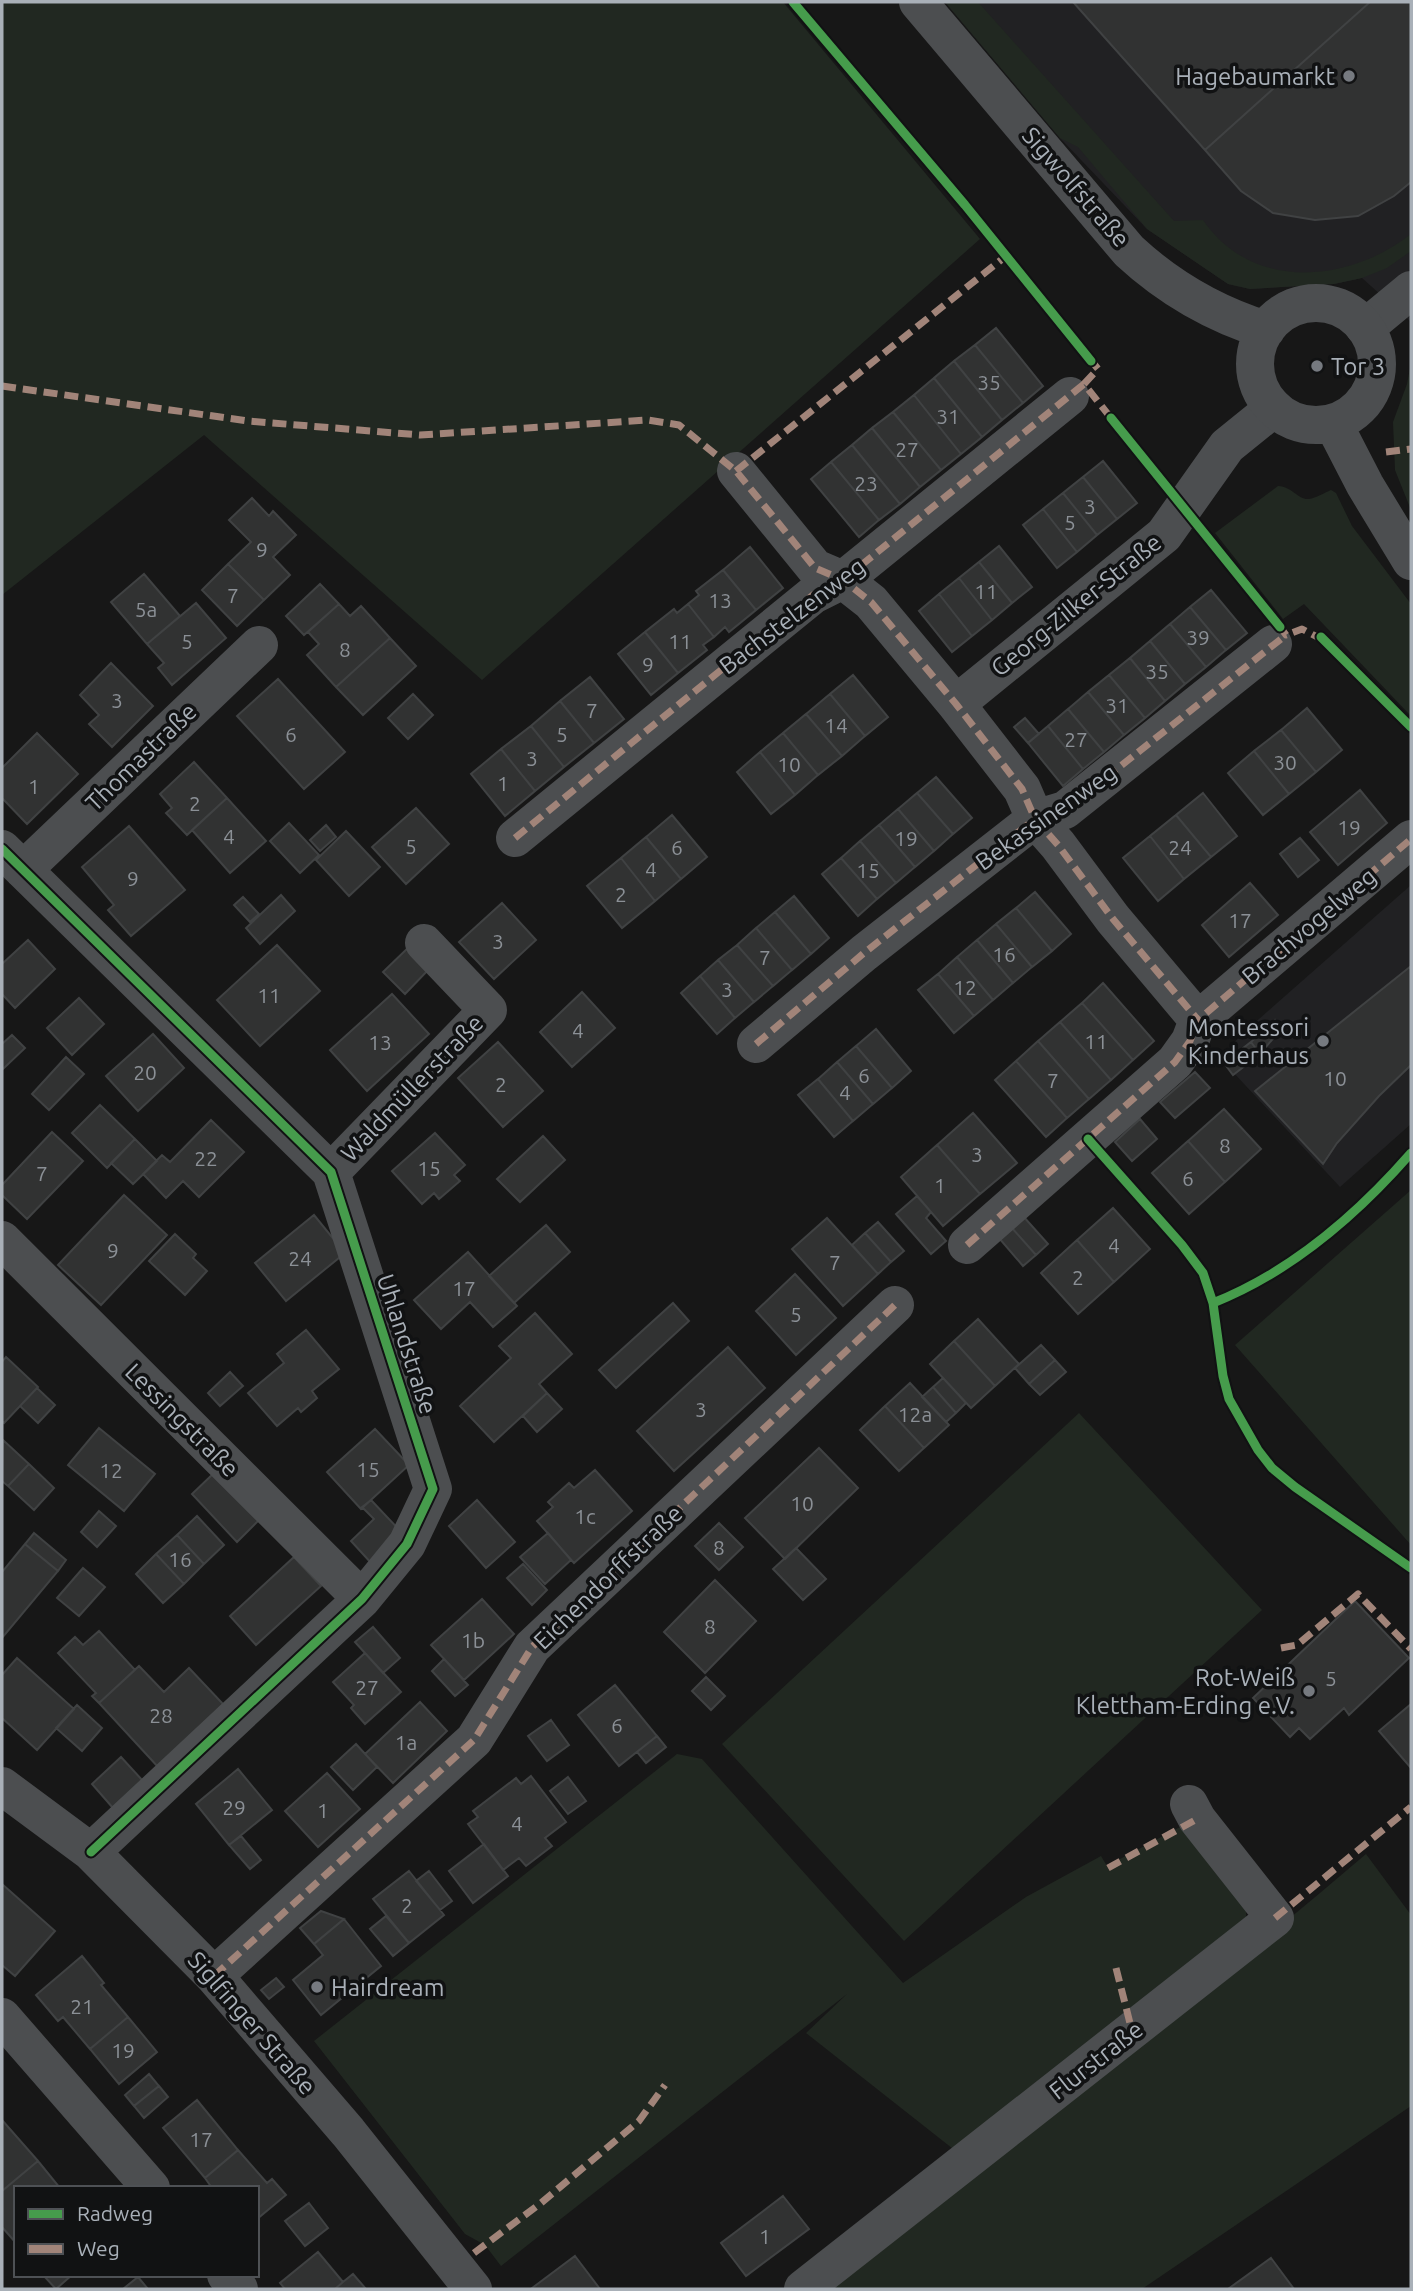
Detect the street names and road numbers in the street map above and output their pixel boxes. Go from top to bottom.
street label: Sigwolfstraße [1017,122,1135,252]
street label: Georg-Zilker-Straße [986,528,1166,682]
street label: Bachstelzenweg [714,552,870,680]
street label: Thomastraße [80,698,202,816]
street label: Bekassinenweg [970,758,1122,876]
street label: Brachvogelweg [1237,862,1381,990]
street label: Waldmüllerstraße [335,1009,489,1167]
street label: Uhlandstraße [372,1271,442,1417]
street label: Lessingstraße [120,1358,244,1482]
street label: Eichendorffstraße [528,1499,688,1655]
street label: Siglfinger Straße [183,1946,321,2100]
street label: Flurstraße [1044,2015,1148,2105]

